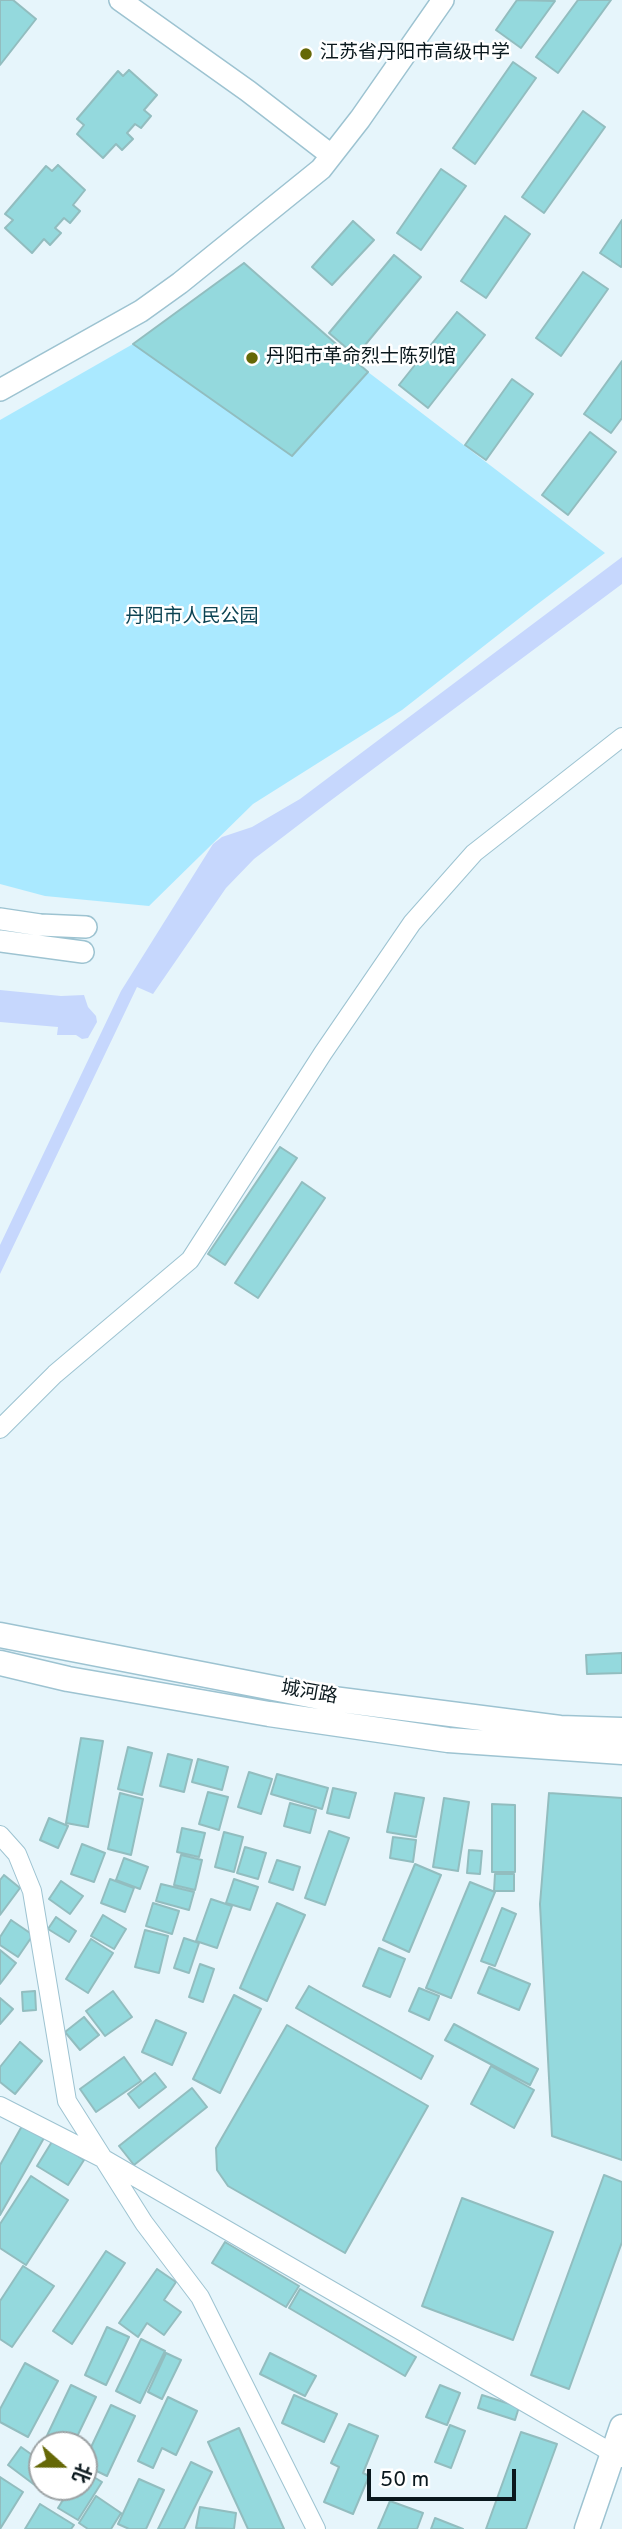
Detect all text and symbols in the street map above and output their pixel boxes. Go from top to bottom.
place label: 江苏省丹阳市高级中学 [320,43,510,65]
marker: 江苏省丹阳市高级中学 [298,46,314,62]
place label: 丹阳市革命烈士陈列馆 [266,347,456,369]
marker: 丹阳市革命烈士陈列馆 [244,350,260,366]
park label: 丹阳市人民公园 [126,607,258,629]
street label: 城河路 [279,1678,339,1710]
north arrow [28,2431,98,2501]
scale bar [370,2456,519,2500]
text: 北 [66,2460,95,2486]
text: 50 m [380,2467,429,2494]

